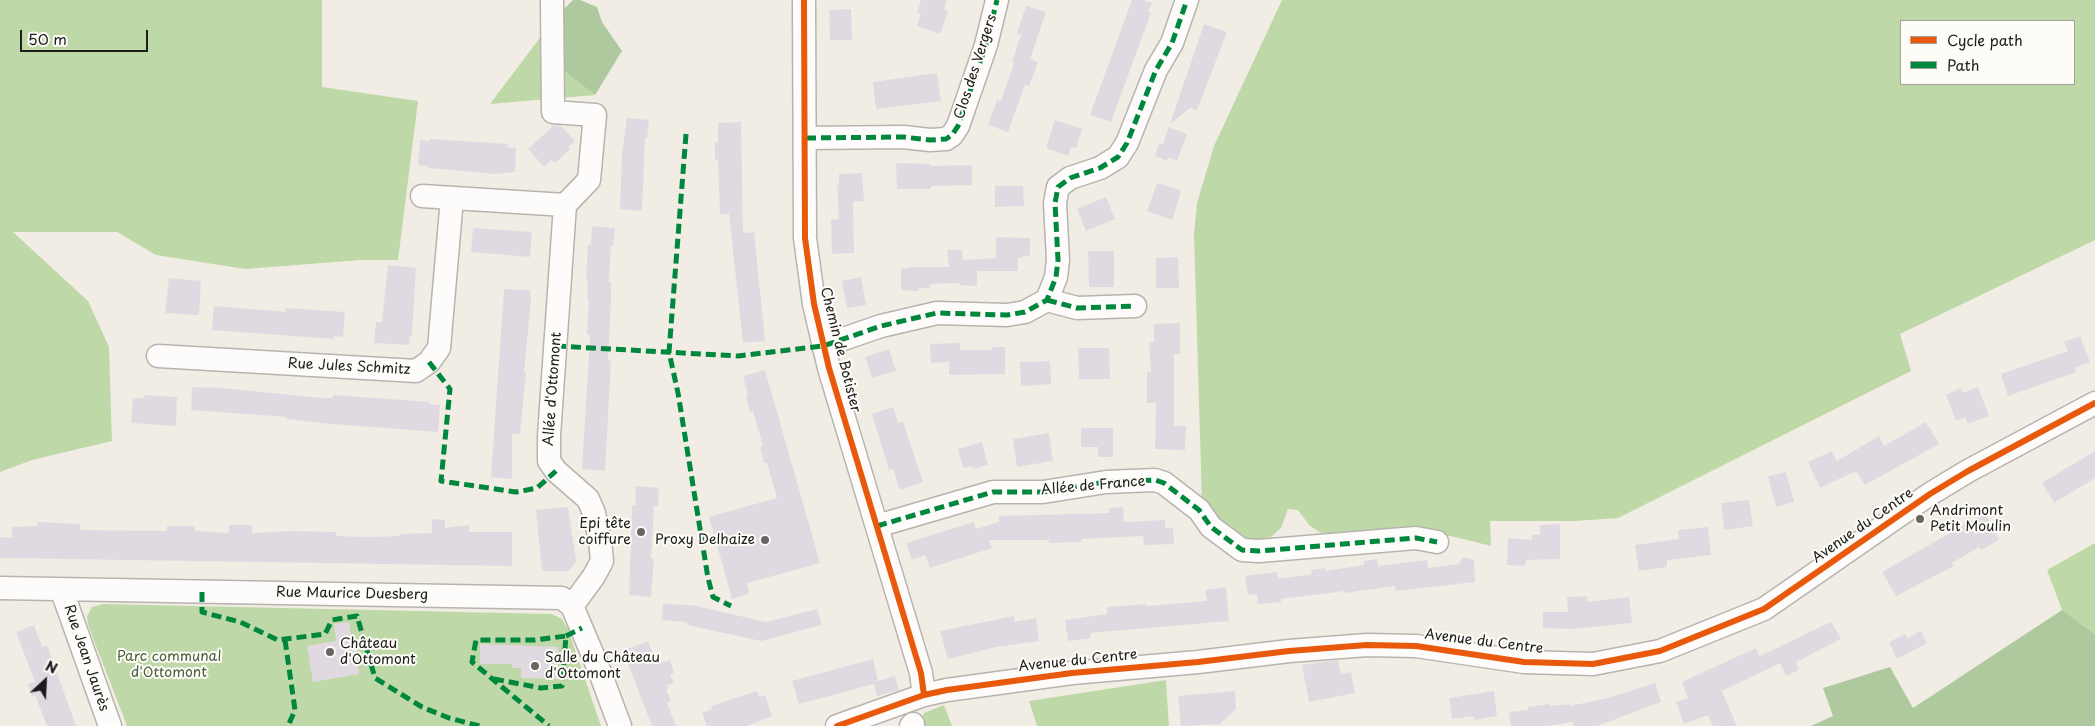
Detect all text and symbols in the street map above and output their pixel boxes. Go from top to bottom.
street label: Clos des Vergers [951,13,1001,121]
scale bar [22,20,150,52]
legend [1900,20,2075,85]
text: 50 m [28,27,67,50]
text: Cycle path [1947,28,2023,51]
text: Path [1947,53,1979,76]
street label: Chemin de Botister [816,286,864,414]
street label: Allée d'Ottomont [541,331,565,447]
street label: Rue Jules Schmitz [287,355,411,379]
street label: Allée de France [1040,473,1146,499]
street label: Avenue du Centre [1809,485,1917,567]
place label: Andrimont Petit Moulin [1930,503,2011,536]
marker: Andrimont Petit Moulin [1914,513,1926,525]
place label: Epi tête coiffure [578,516,631,548]
marker: Epi tête coiffure [635,526,647,538]
place label: Proxy Delhaize [655,532,755,548]
marker: Proxy Delhaize [759,534,771,546]
street label: Rue Maurice Duesberg [276,584,428,604]
street label: Rue Jean Jaurès [60,603,112,713]
street label: Avenue du Centre [1424,626,1544,658]
place label: Château d'Ottomont [340,636,416,669]
marker: Château d'Ottomont [324,646,336,658]
street label: Avenue du Centre [1018,646,1138,676]
park label: Parc communal d'Ottomont [117,649,221,682]
place label: Salle du Château d'Ottomont [545,650,660,682]
text: N [42,655,61,679]
north arrow [20,656,70,706]
marker: Salle du Château d'Ottomont [529,660,541,672]

